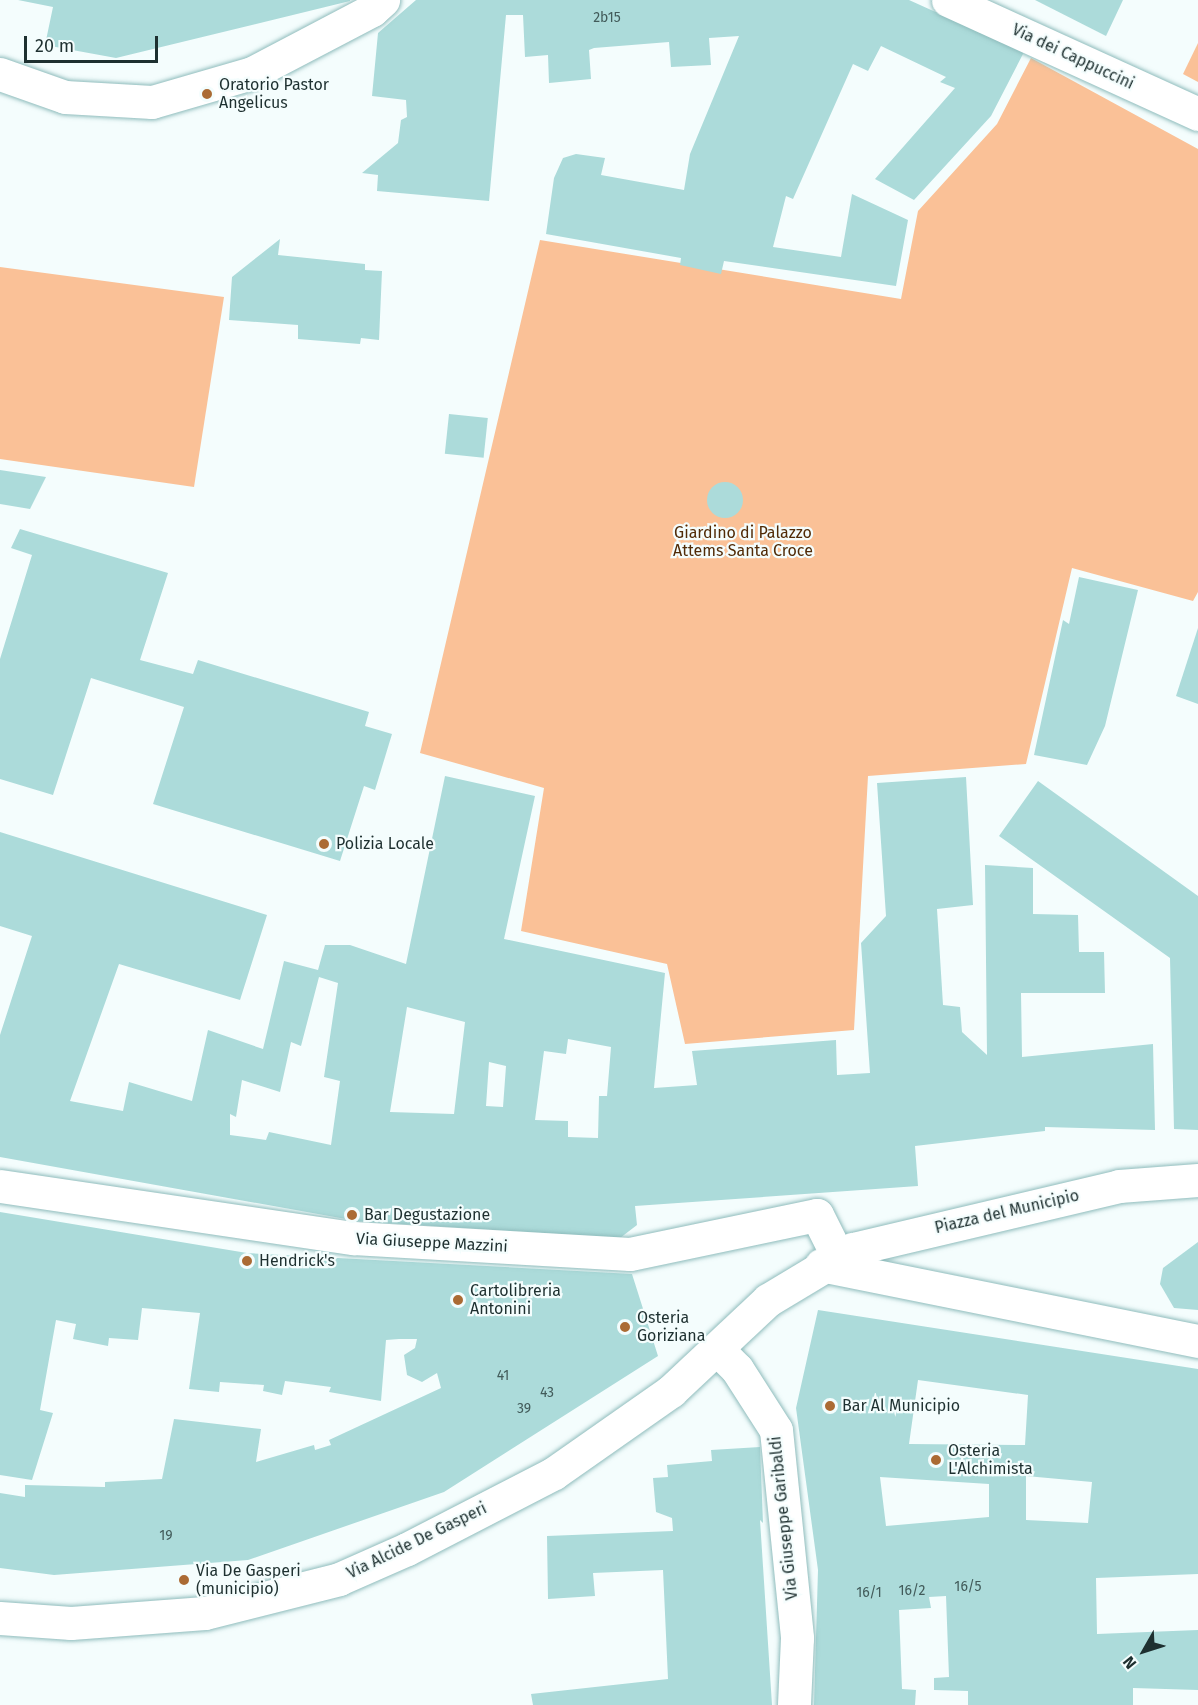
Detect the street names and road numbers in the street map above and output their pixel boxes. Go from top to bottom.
street label: Via dei Cappuccini [1009,20,1137,94]
street label: Piazza del Municipio [933,1186,1081,1238]
street label: Via Giuseppe Mazzini [356,1229,508,1257]
street label: Via Giuseppe Garibaldi [766,1435,802,1601]
street label: Via Alcide De Gasperi [344,1499,490,1583]

